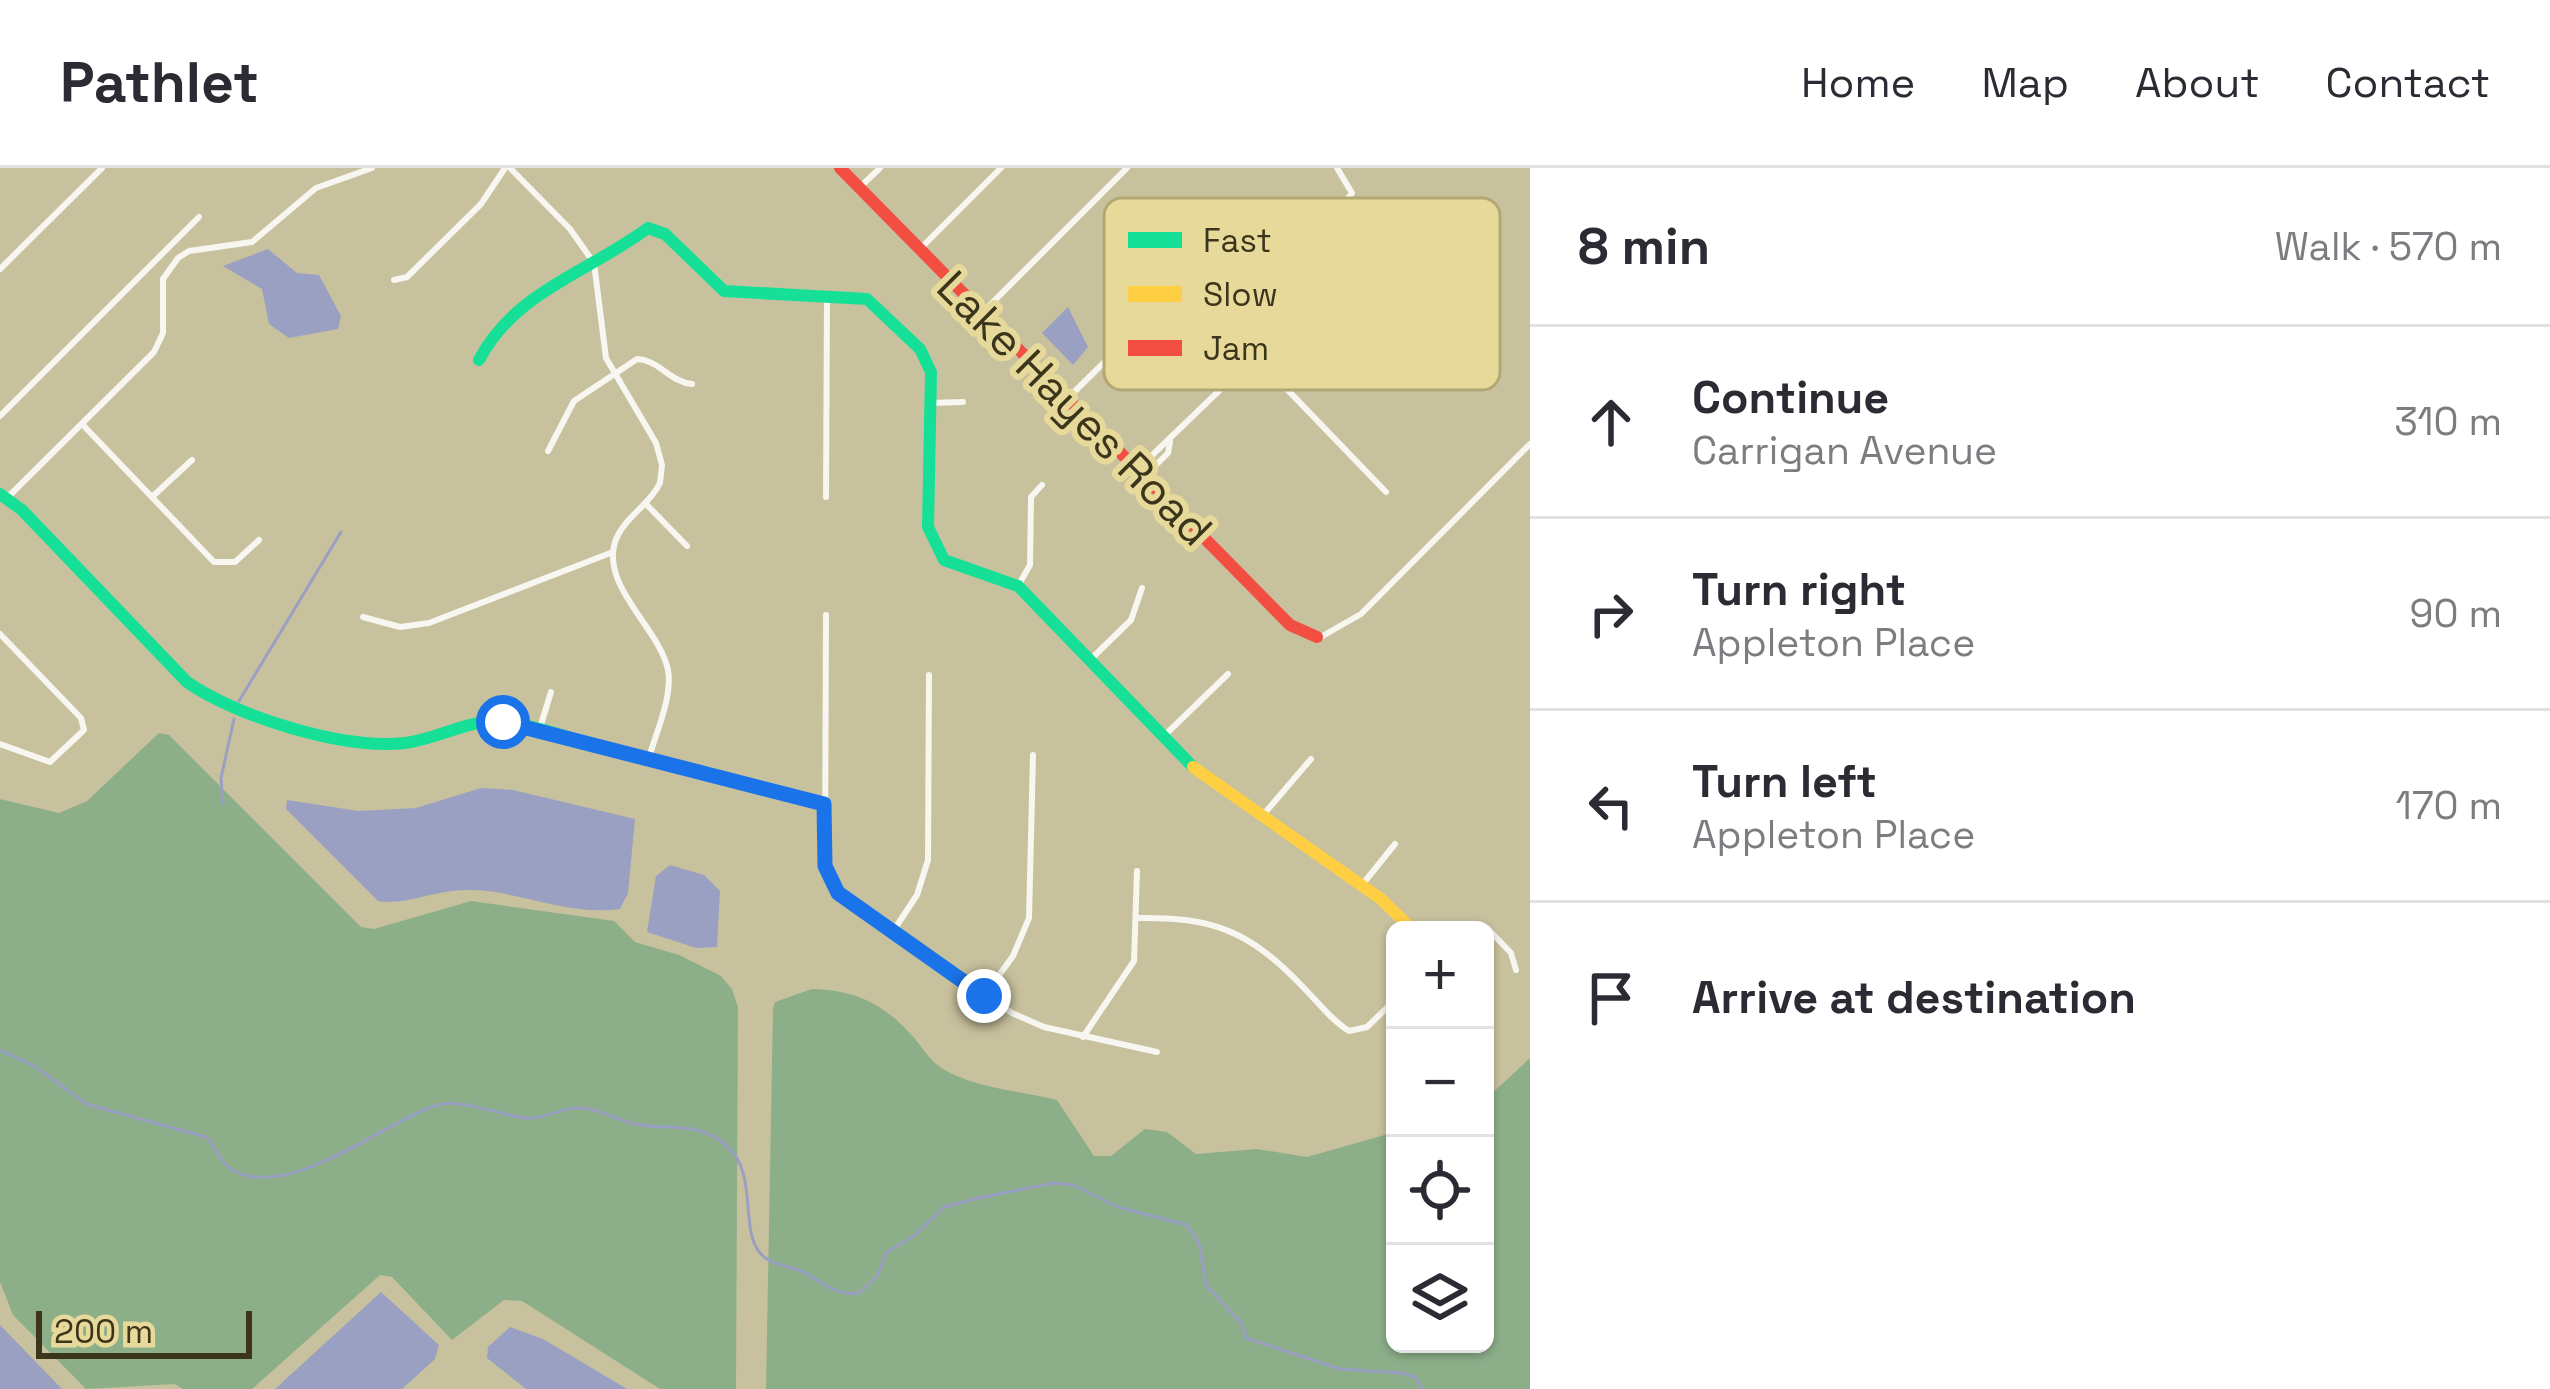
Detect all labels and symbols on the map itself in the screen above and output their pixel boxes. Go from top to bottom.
legend [1104,198,1500,390]
text: Fast [1203,220,1272,262]
street label: Lake Hayes Road [925,259,1224,558]
text: Slow [1203,274,1278,316]
text: Jam [1203,328,1269,370]
route start [476,695,530,749]
route end [957,969,1011,1023]
scale bar [36,1305,252,1358]

